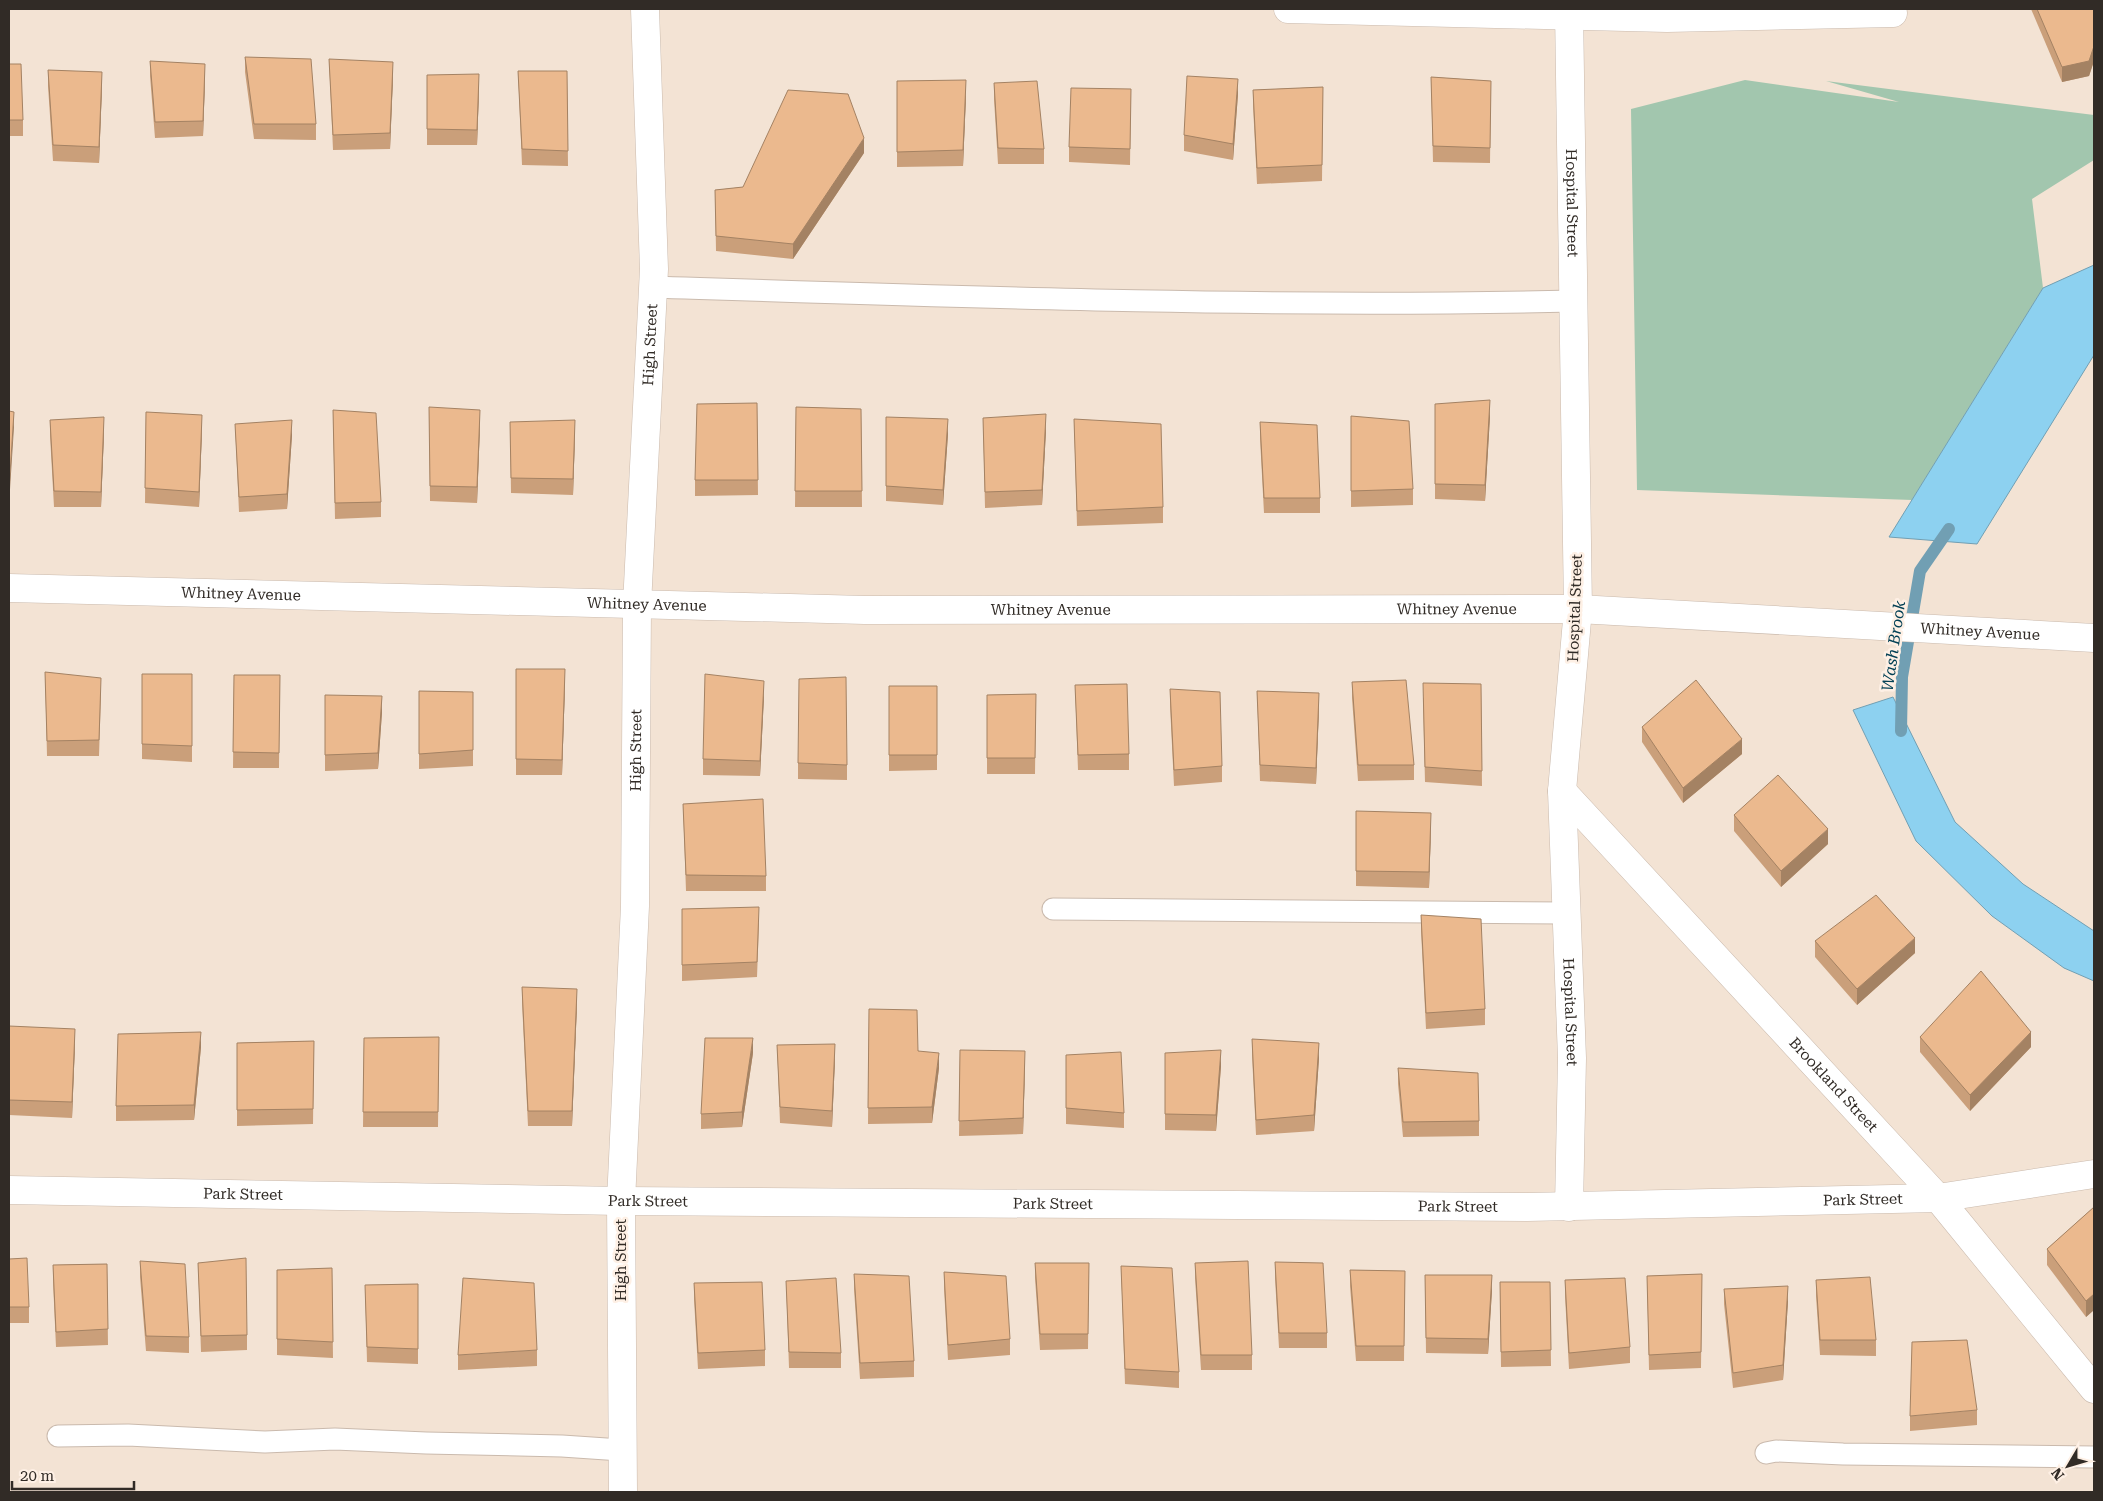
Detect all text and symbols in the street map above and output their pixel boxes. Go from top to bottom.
street label: Hospital Street [1562,149,1582,258]
street label: High Street [639,303,661,386]
street label: Hospital Street [1564,553,1586,662]
street label: Whitney Avenue [181,583,301,604]
street label: Whitney Avenue [587,594,707,615]
water label: Wash Brook [1878,599,1909,693]
street label: Whitney Avenue [1397,600,1517,618]
street label: Whitney Avenue [991,601,1111,619]
street label: Whitney Avenue [1920,619,2040,644]
street label: High Street [627,709,645,792]
street label: Hospital Street [1559,958,1581,1067]
street label: Brookland Street [1785,1034,1882,1136]
street label: Park Street [203,1184,283,1204]
street label: Park Street [1823,1190,1903,1210]
street label: Park Street [608,1192,688,1210]
street label: Park Street [1013,1195,1093,1213]
street label: Park Street [1418,1197,1498,1216]
street label: High Street [612,1218,630,1301]
north arrow [2043,1441,2093,1491]
scale bar [12,1458,135,1490]
text: N [2048,1465,2067,1483]
text: 20 m [20,1467,55,1485]

